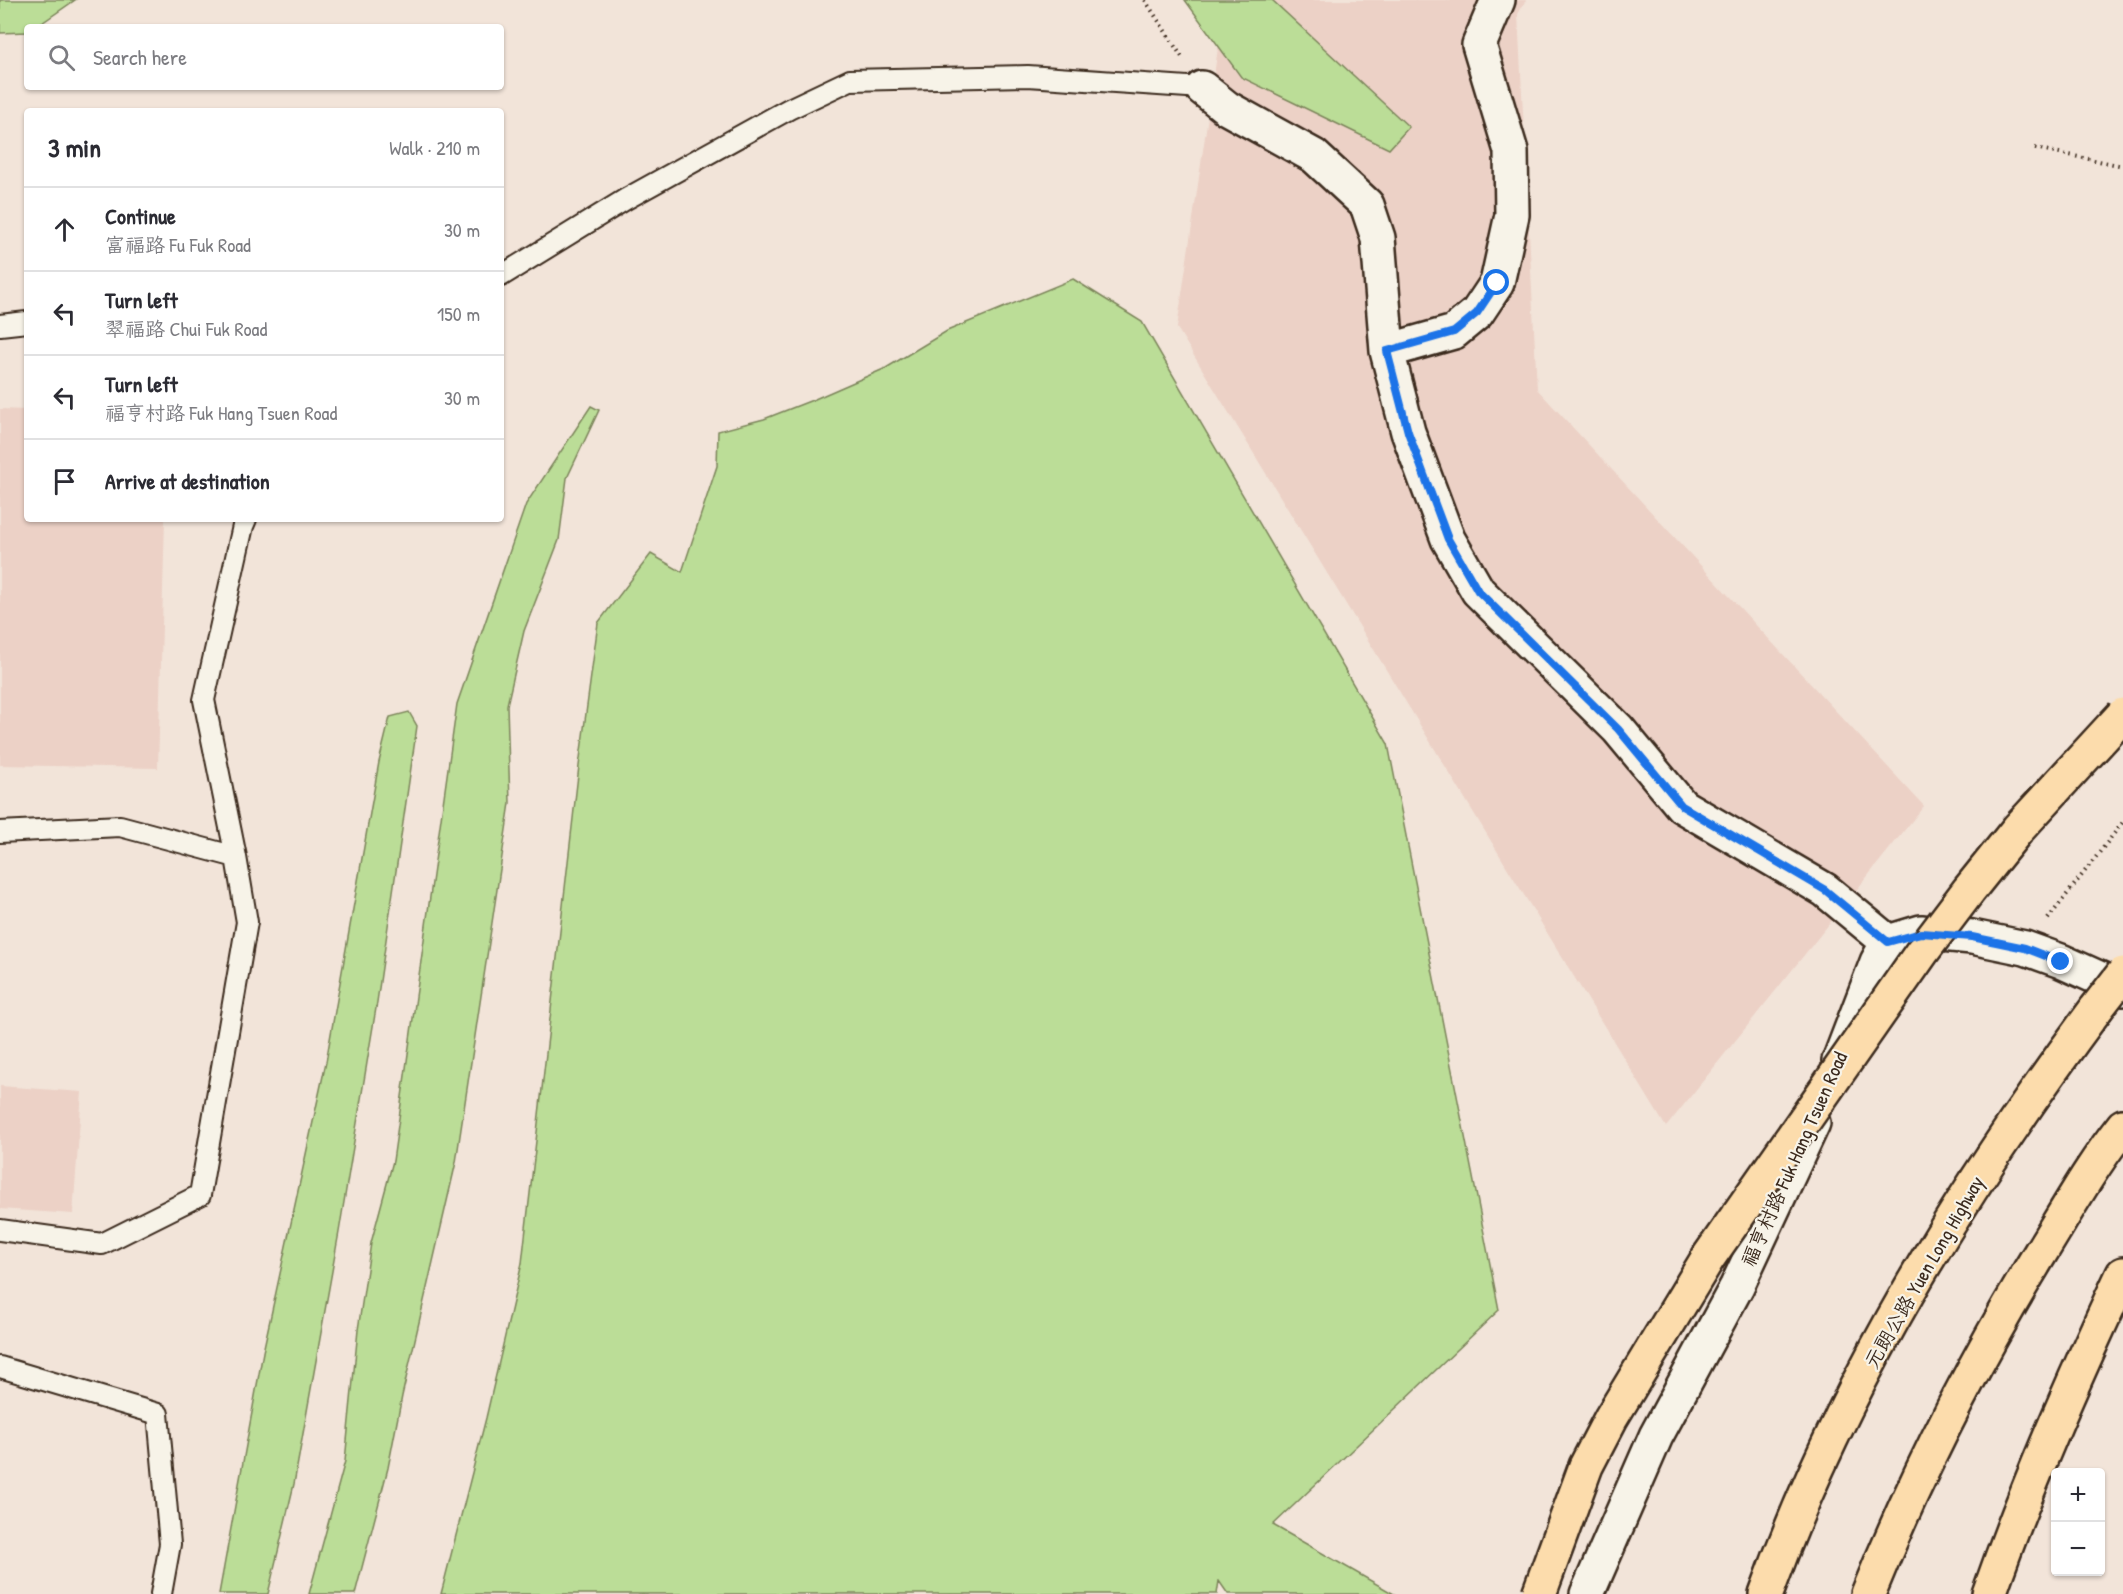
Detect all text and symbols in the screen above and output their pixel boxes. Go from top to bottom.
search box [24,24,504,90]
icon: search [45,41,78,74]
text: Search here [93,42,187,72]
text: 3 min [48,130,101,165]
text: Walk · 210 m [389,134,480,161]
text: Continue [105,201,176,231]
icon: ahead [48,213,81,246]
text: 30 m [444,216,480,243]
text: 富福路 Fu Fuk Road [105,231,251,258]
route start [1483,269,1509,295]
text: Turn left [105,285,178,315]
icon: left [48,297,81,330]
text: 150 m [437,300,480,327]
text: 翠福路 Chui Fuk Road [105,315,267,342]
text: Turn left [105,369,178,399]
icon: left [48,381,81,414]
text: 30 m [444,384,480,411]
text: 福亨村路 Fuk Hang Tsuen Road [105,399,337,426]
icon: arrive [48,465,81,498]
text: Arrive at destination [105,466,270,496]
route end [2047,948,2073,974]
street label: 福亨村路 Fuk Hang Tsuen Road [1734,1047,1853,1270]
street label: 元朗公路 Yuen Long Highway [1857,1171,1990,1373]
map controls [2051,1468,2105,1576]
button: + [2051,1468,2105,1522]
button: − [2051,1522,2105,1576]

